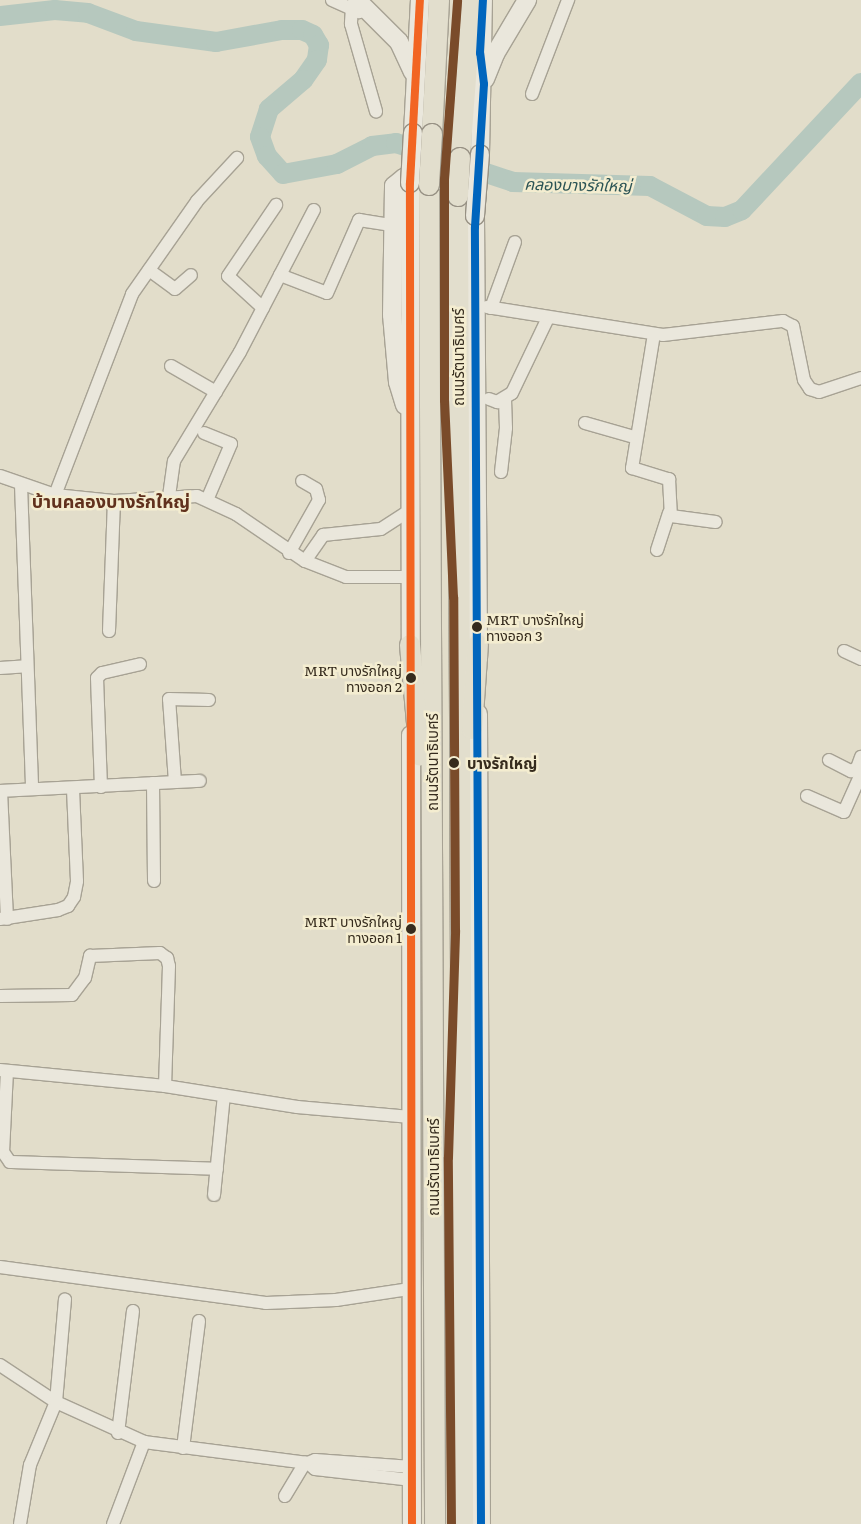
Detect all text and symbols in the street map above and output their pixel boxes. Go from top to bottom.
water label: คลองบางรักใหญ่ [524,173,632,195]
street label: ถนนรัตนาธิเบศร์ [449,308,467,406]
district label: บ้านคลองบางรักใหญ่ [32,490,190,512]
place label: MRT บางรักใหญ่ ทางออก 3 [486,611,584,644]
marker: MRT บางรักใหญ่ ทางออก 3 [472,622,482,632]
place label: MRT บางรักใหญ่ ทางออก 2 [304,662,402,694]
marker: MRT บางรักใหญ่ ทางออก 2 [406,673,416,683]
street label: ถนนรัตนาธิเบศร์ [423,713,441,811]
marker: บางรักใหญ่ [445,754,463,772]
place label: บางรักใหญ่ [467,754,537,772]
place label: MRT บางรักใหญ่ ทางออก 1 [304,913,402,946]
marker: MRT บางรักใหญ่ ทางออก 1 [406,924,416,934]
street label: ถนนรัตนาธิเบศร์ [424,1118,442,1216]

